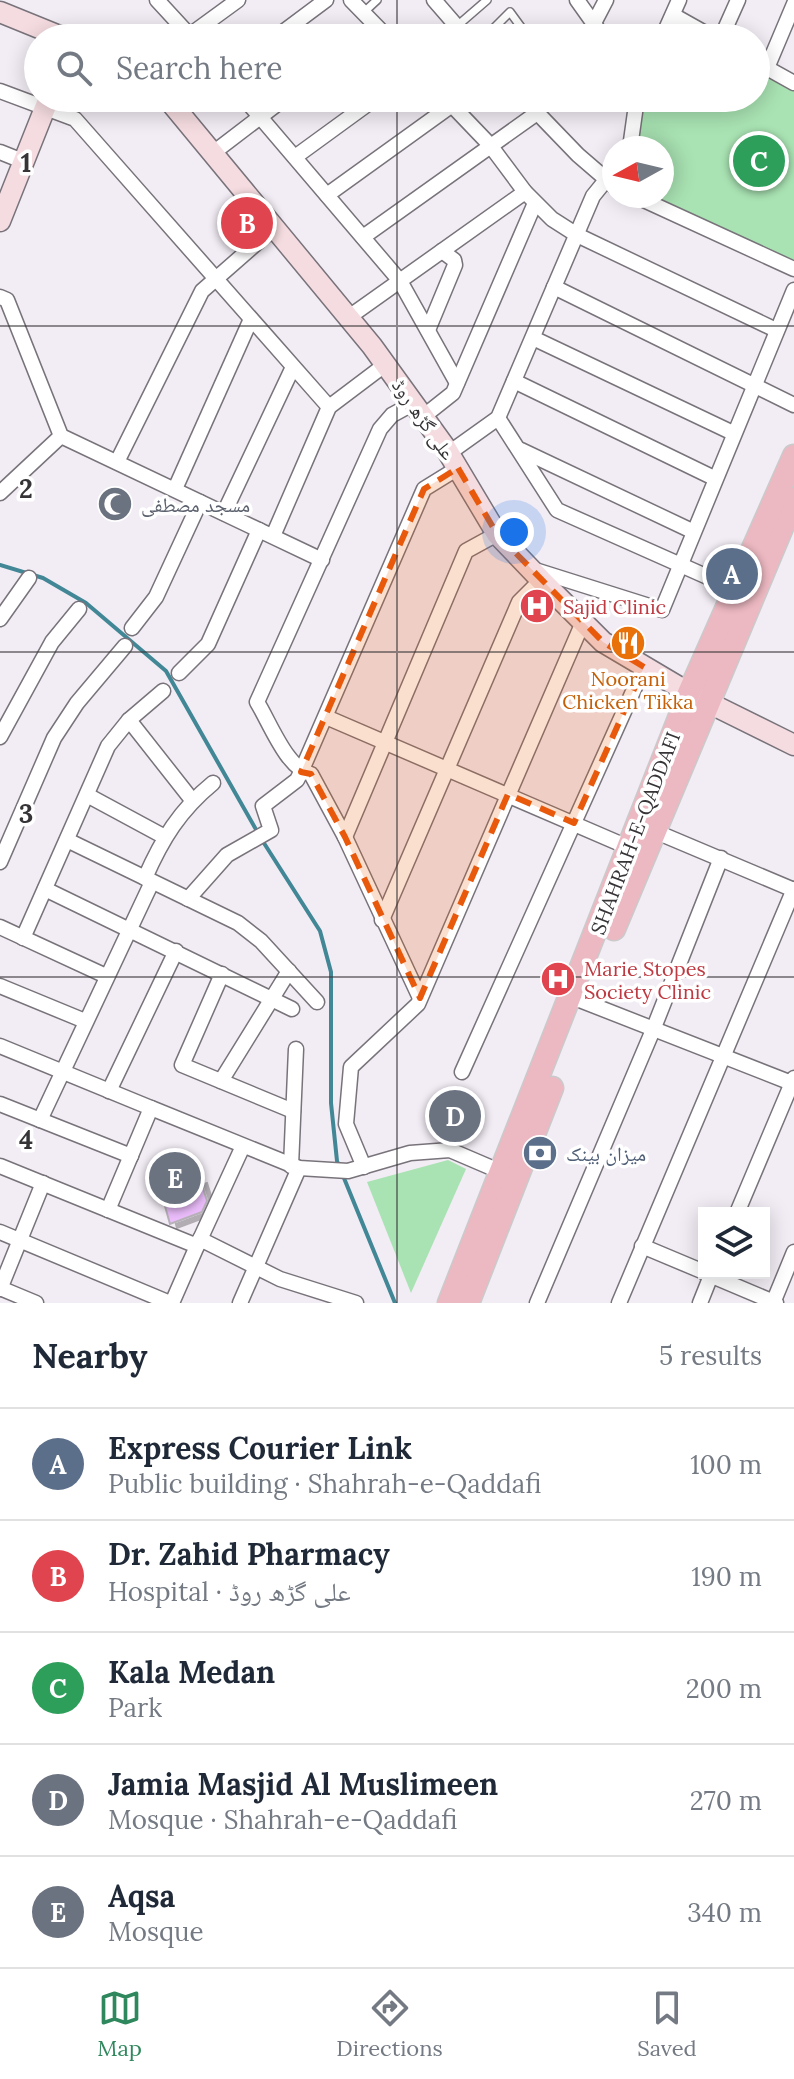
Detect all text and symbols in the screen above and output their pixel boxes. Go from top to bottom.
search box [24,24,770,112]
icon: search [52,46,96,90]
text: Search here [116,49,283,87]
pin: C [733,131,785,191]
north arrow [602,136,674,208]
text: 1 [21,146,31,179]
pin: B [221,193,273,253]
street label: علی گڑھ روڈ [387,373,461,465]
text: 2 [19,472,33,505]
mosque icon: مسجد مصطفی [96,485,134,523]
place label: مسجد مصطفی [141,492,250,517]
your location [494,512,534,552]
pin: A [706,544,758,604]
hospital icon: Sajid Clinic [518,587,556,625]
place label: Sajid Clinic [563,594,666,619]
restaurant icon: Noorani Chicken Tikka [609,624,647,662]
place label: Noorani Chicken Tikka [562,666,694,714]
street label: SHAHRAH-E-QADDAFI [585,728,685,938]
text: 3 [19,797,33,830]
place label: Marie Stopes Society Clinic [584,956,711,1004]
hospital icon: Marie Stopes Society Clinic [539,960,577,998]
pin: D [429,1086,481,1146]
text: 4 [19,1123,33,1156]
bank icon: میزان بینک [521,1134,559,1172]
place label: میزان بینک [566,1141,646,1166]
pin: E [149,1148,201,1208]
map controls [698,1207,770,1279]
button: layers [698,1207,770,1279]
text: Nearby [32,1334,148,1377]
text: 5 results [659,1339,762,1372]
text: Express Courier Link [108,1429,412,1467]
text: A [49,1448,67,1481]
text: 100 m [690,1448,762,1481]
text: Public building · Shahrah-e-Qaddafi [108,1467,541,1500]
text: Dr. Zahid Pharmacy [108,1535,390,1573]
text: B [49,1560,67,1593]
text: 190 m [691,1560,762,1593]
text: Hospital · علی گڑھ روڈ [108,1575,351,1608]
text: Kala Medan [108,1653,275,1691]
text: C [49,1672,67,1705]
text: 200 m [686,1672,762,1705]
text: Park [108,1691,162,1724]
text: Jamia Masjid Al Muslimeen [108,1765,498,1803]
text: D [48,1784,68,1817]
text: 270 m [690,1784,762,1817]
text: Mosque · Shahrah-e-Qaddafi [108,1803,457,1836]
text: Aqsa [108,1877,175,1915]
text: E [50,1896,66,1929]
text: 340 m [687,1896,762,1929]
text: Mosque [108,1915,204,1948]
tab: Map [97,1986,142,2062]
tab: Directions [336,1986,443,2062]
tab: Saved [637,1986,697,2062]

